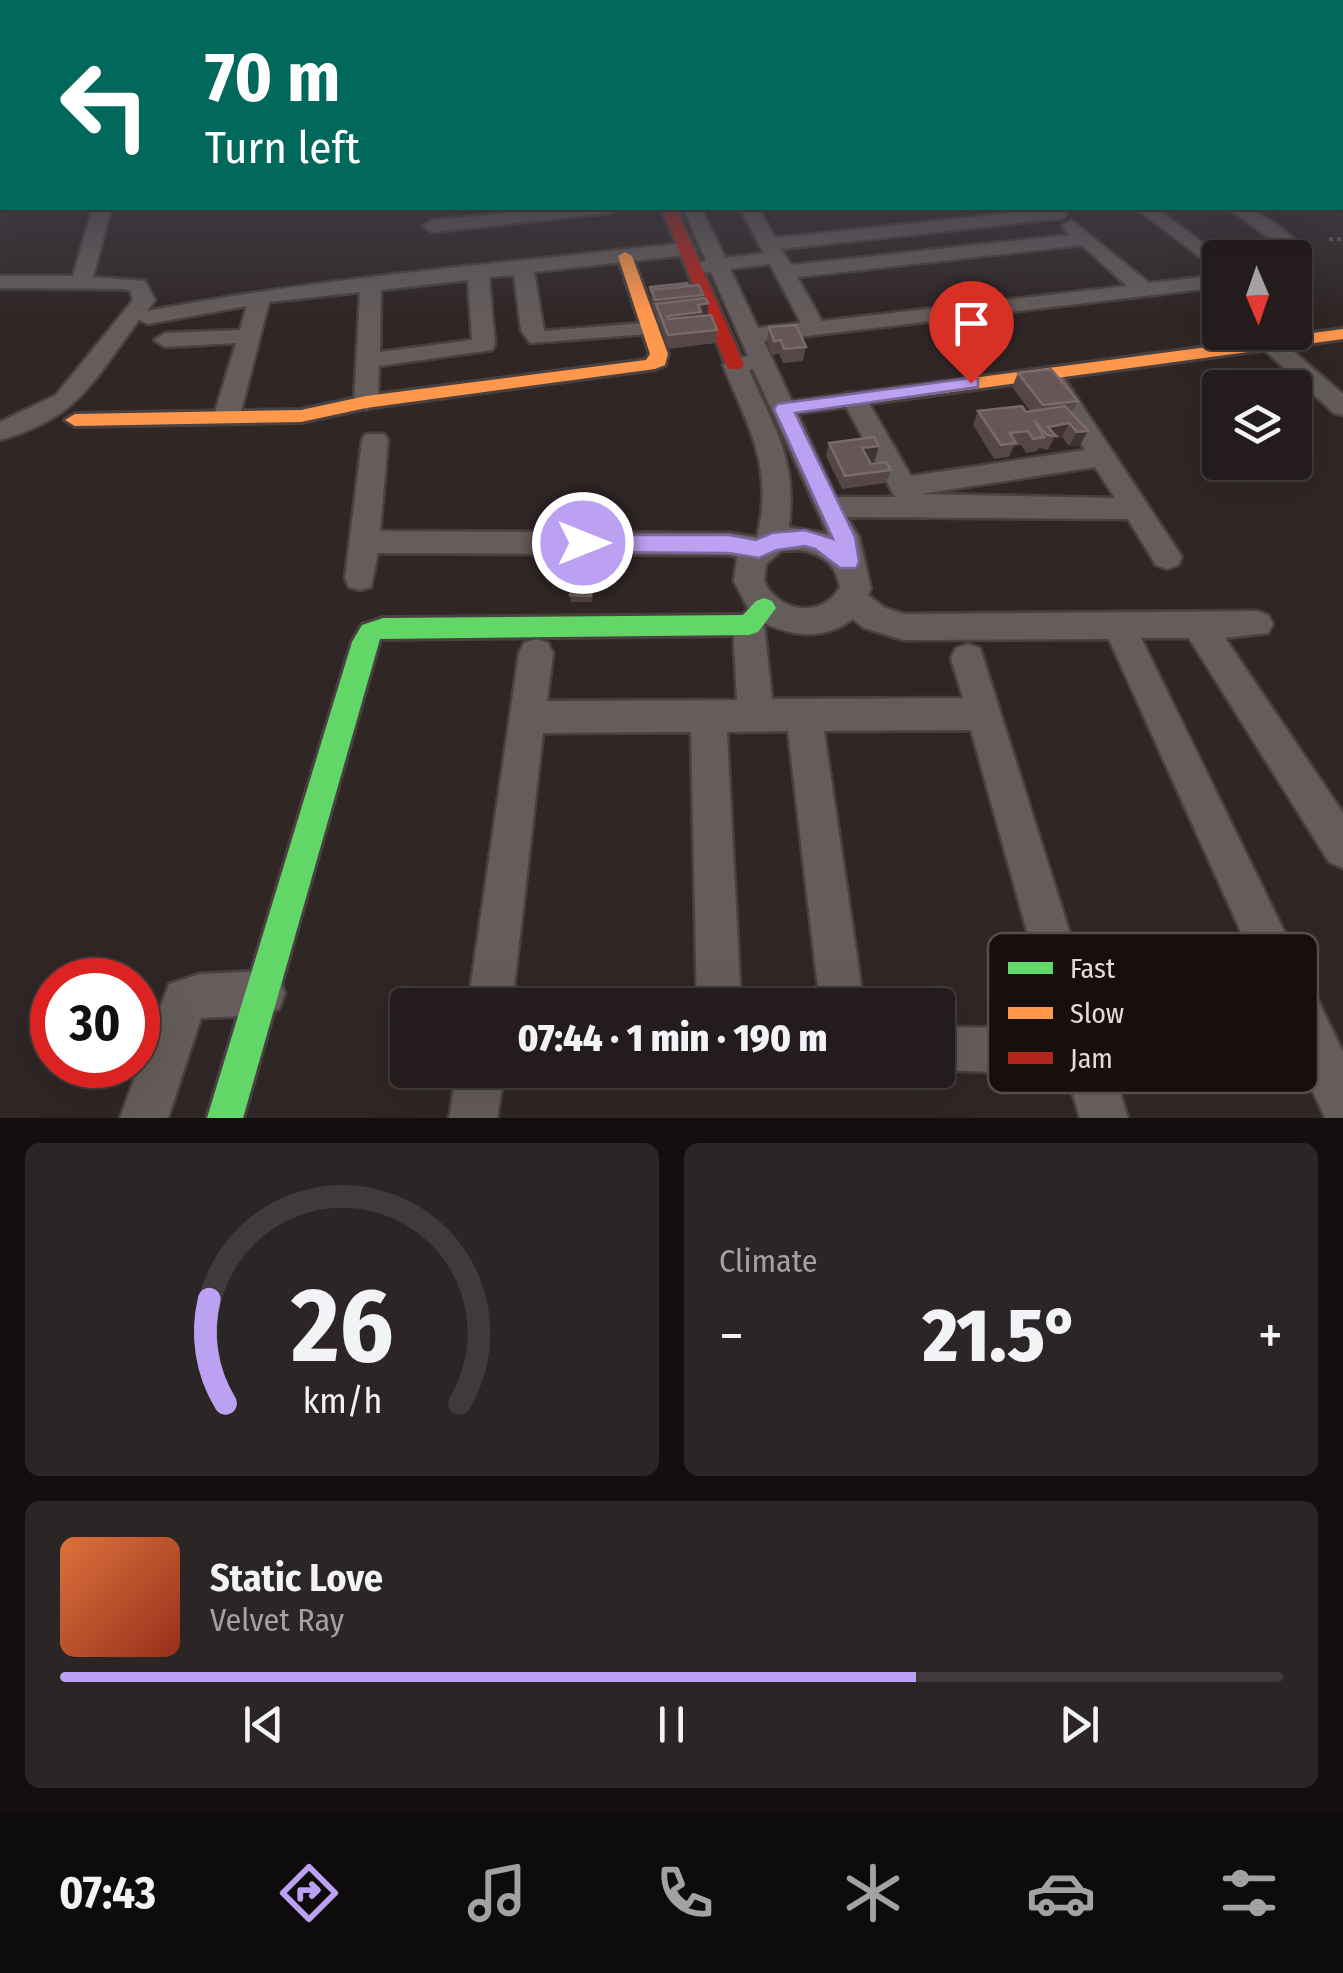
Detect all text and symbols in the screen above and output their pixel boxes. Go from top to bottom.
text: 70 m [205,36,340,120]
icon: left [40,40,170,170]
text: Turn left [205,121,360,175]
north arrow [1202,240,1312,350]
map controls [1202,240,1312,480]
pin [929,281,1014,384]
icon: arrive [944,296,999,351]
button: layers [1202,370,1312,480]
position arrow [531,491,635,595]
legend [988,933,1318,1093]
text: Fast [1070,952,1116,985]
speed limit sign: 30 [30,958,160,1088]
text: Slow [1070,997,1124,1030]
text: 07:44 · 1 min · 190 m [517,1015,828,1061]
text: Jam [1070,1042,1113,1075]
text: Climate [719,1242,818,1280]
text: 26 [290,1264,393,1389]
text: 21.5° [923,1291,1079,1381]
text: − [719,1303,744,1369]
text: + [1258,1303,1283,1369]
text: km/h [302,1380,382,1422]
text: Static Love [210,1555,383,1601]
text: Velvet Ray [210,1601,344,1639]
icon: previous [236,1697,291,1752]
icon: pause [644,1697,699,1752]
icon: next [1052,1697,1107,1752]
icon: directions [274,1858,344,1928]
icon: music [462,1858,532,1928]
icon: phone [650,1858,720,1928]
icon: climate [838,1858,908,1928]
icon: car [1026,1858,1096,1928]
icon: filters [1214,1858,1284,1928]
text: 07:43 [59,1866,156,1920]

